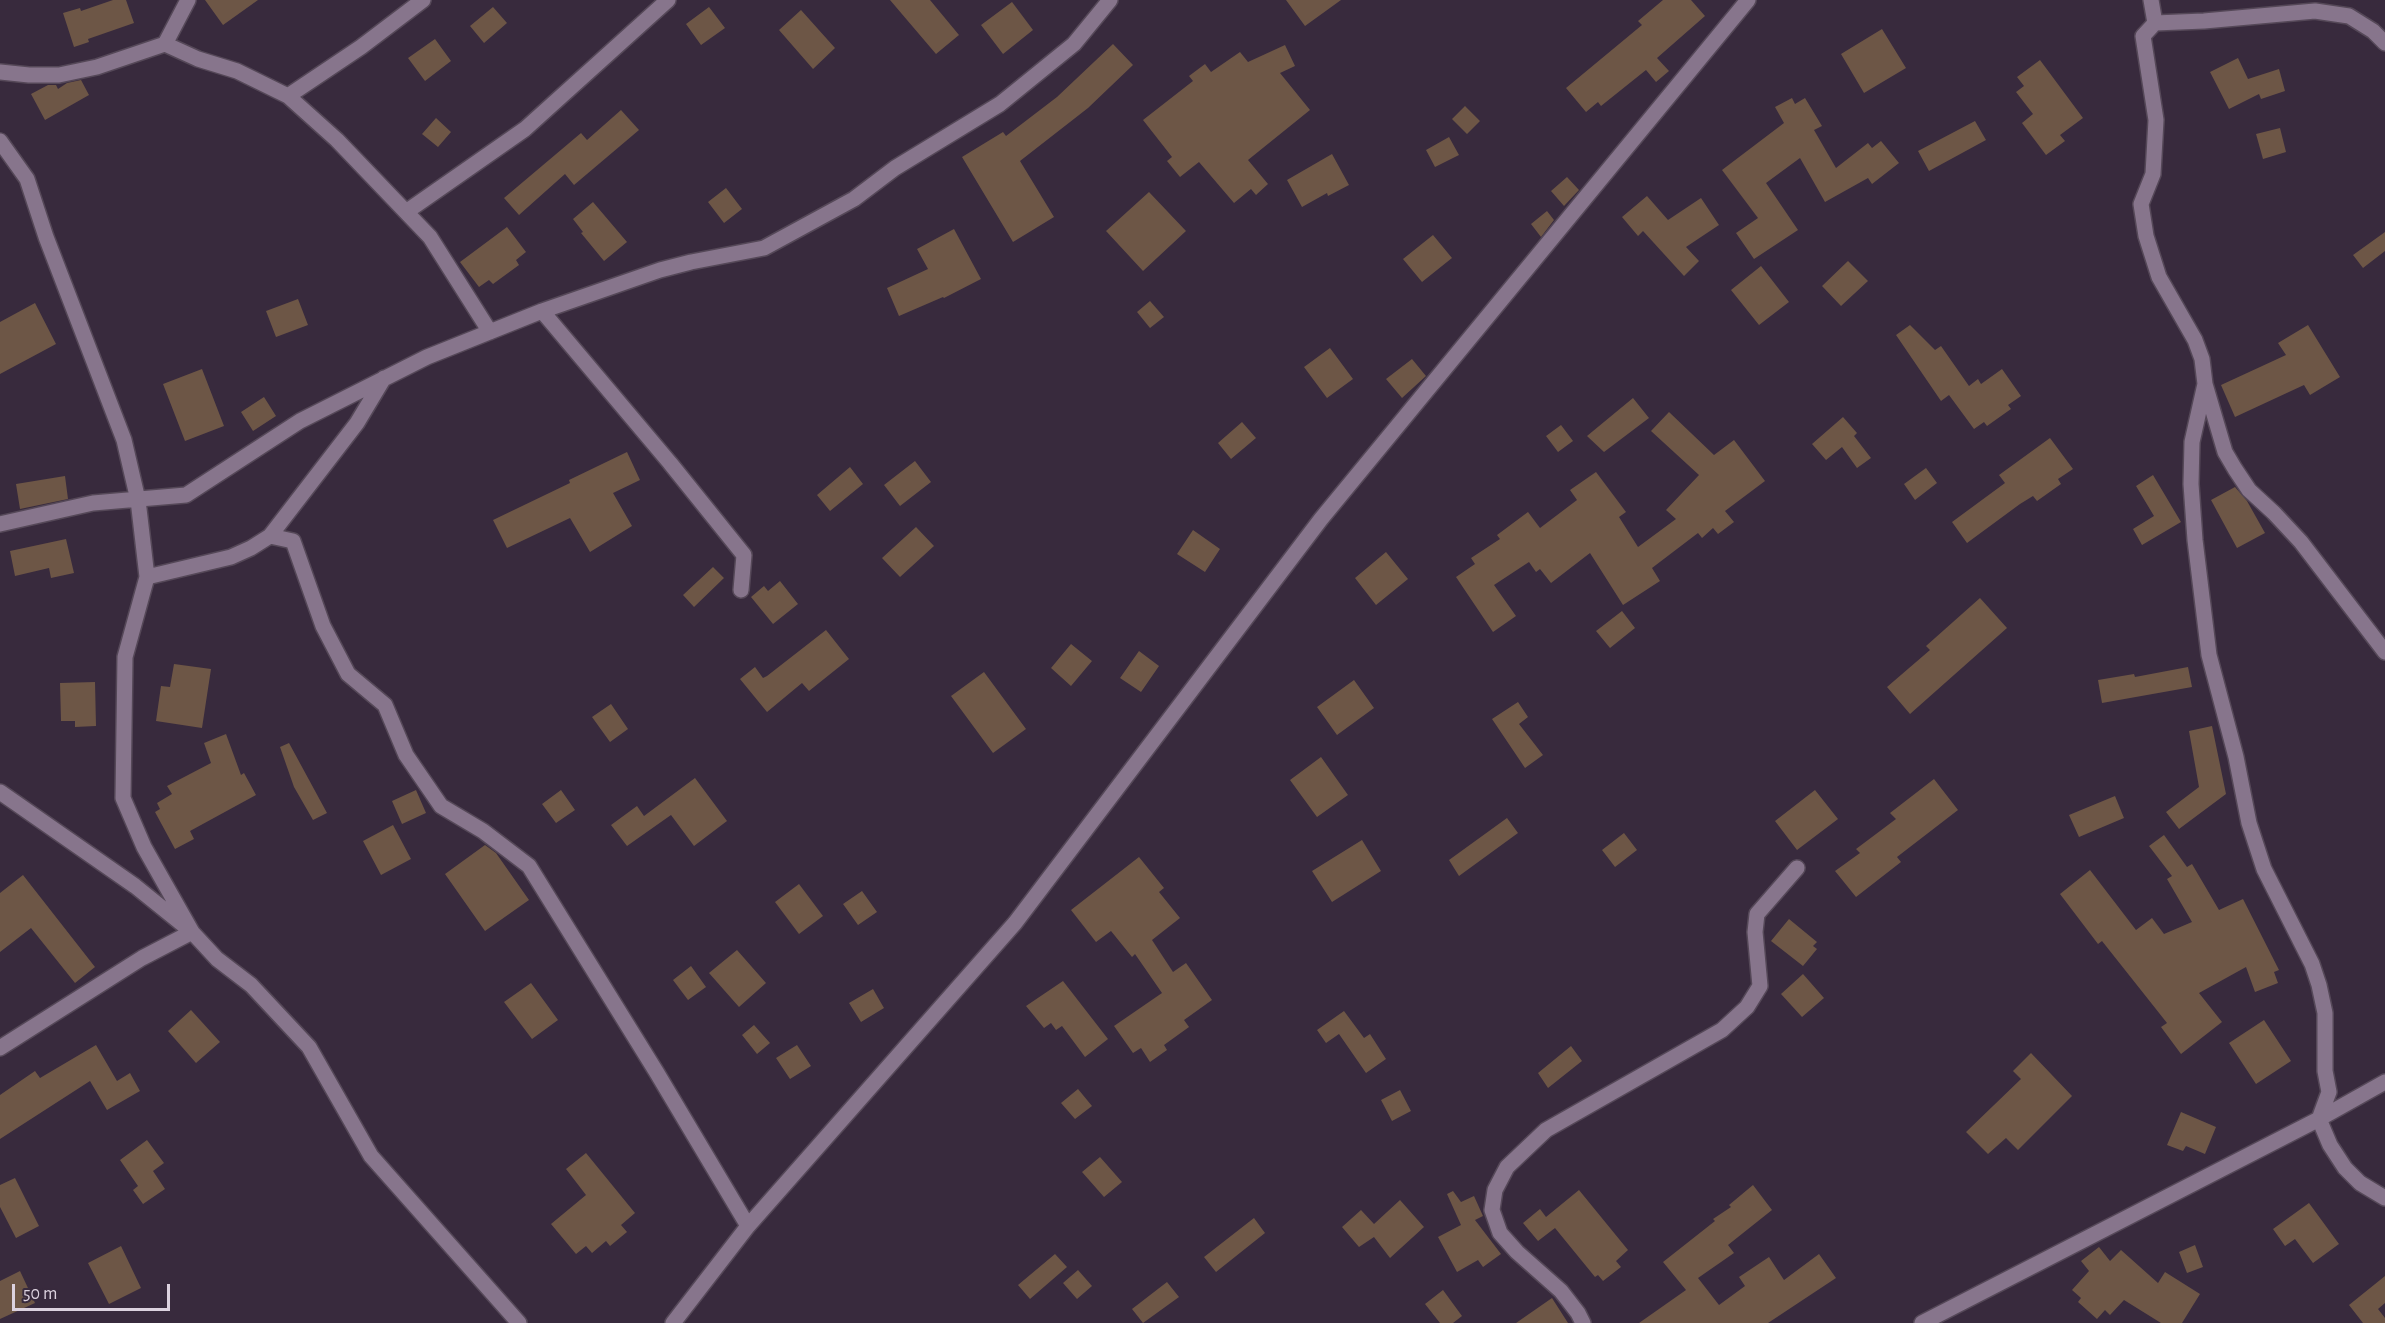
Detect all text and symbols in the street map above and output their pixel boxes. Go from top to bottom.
scale bar [15,1272,172,1310]
text: 50 m [23,1285,57,1303]

